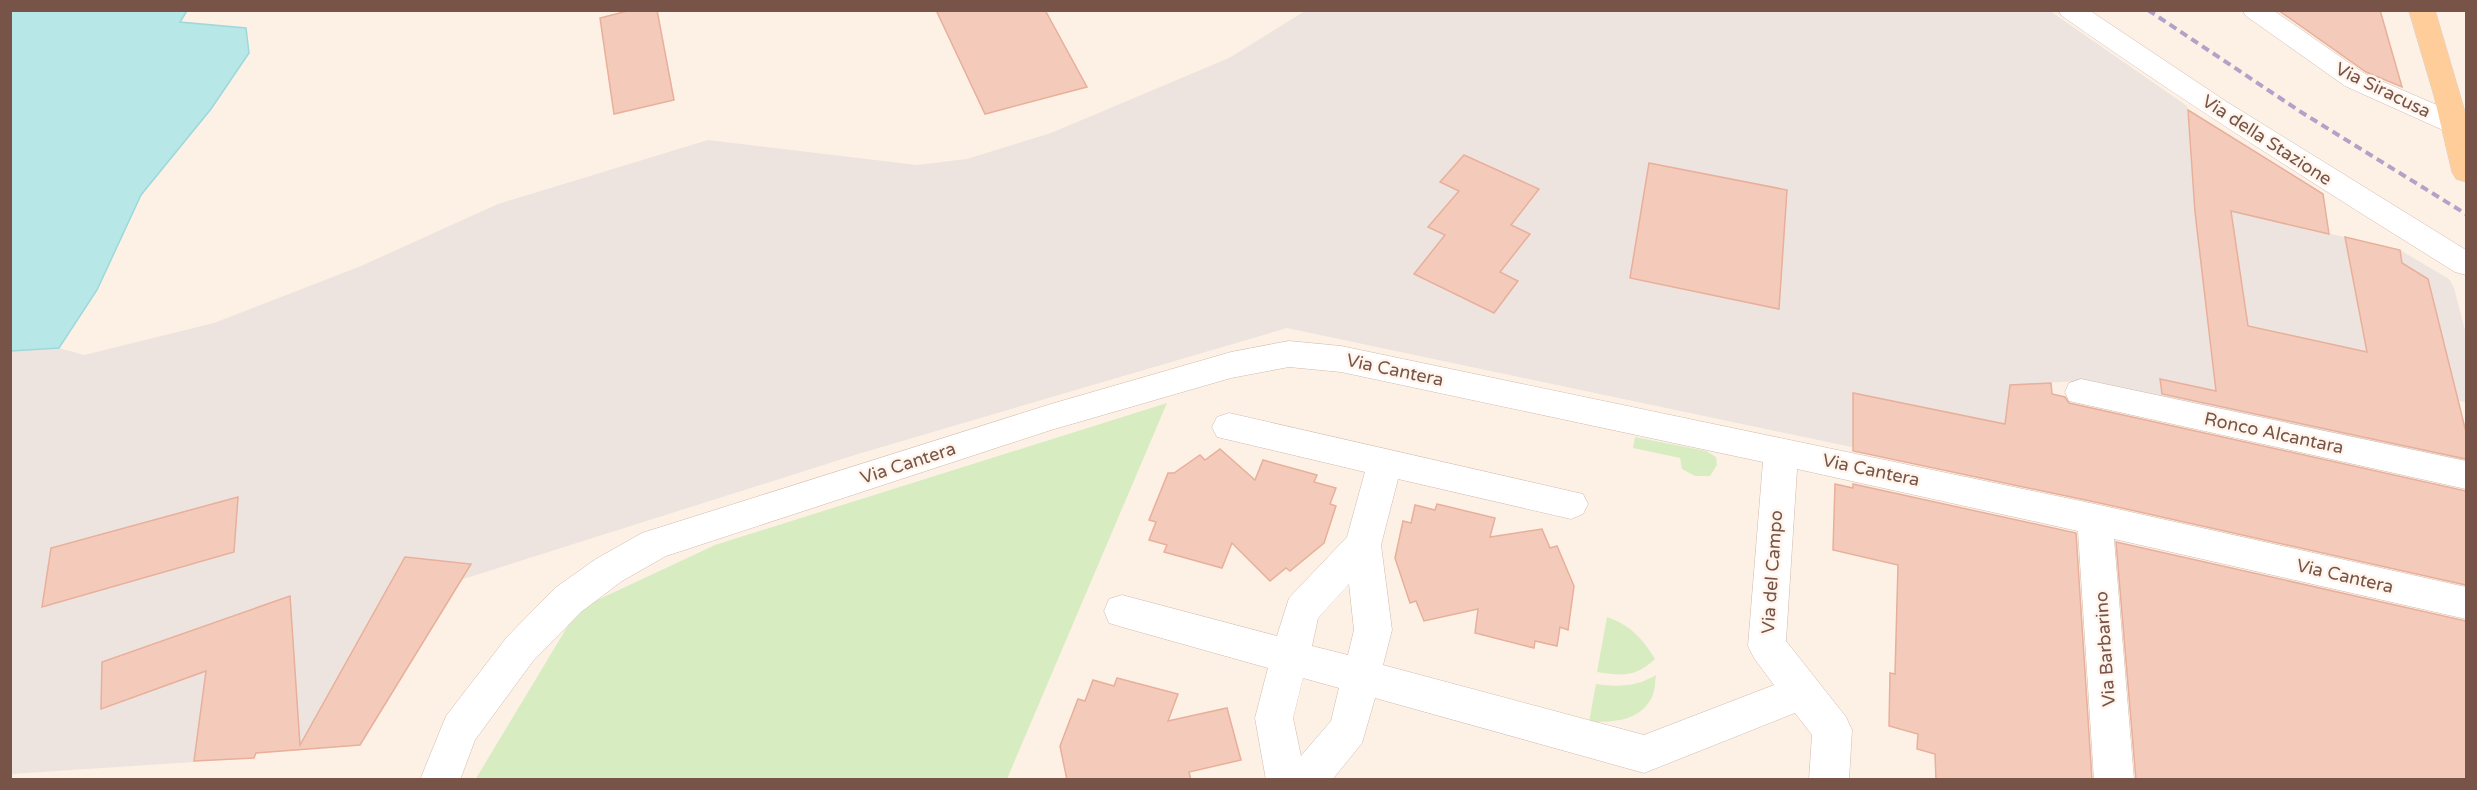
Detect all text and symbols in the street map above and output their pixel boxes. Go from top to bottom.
street label: Via Siracusa [2332,57,2434,123]
street label: Via della Stazione [2198,90,2336,190]
street label: Via Cantera [1344,349,1446,391]
street label: Ronco Alcantara [2202,407,2346,459]
street label: Via Cantera [858,437,958,489]
street label: Via Cantera [1820,449,1922,491]
street label: Via del Campo [1757,509,1787,634]
street label: Via Cantera [2294,554,2396,598]
street label: Via Barbarino [2090,590,2120,708]

